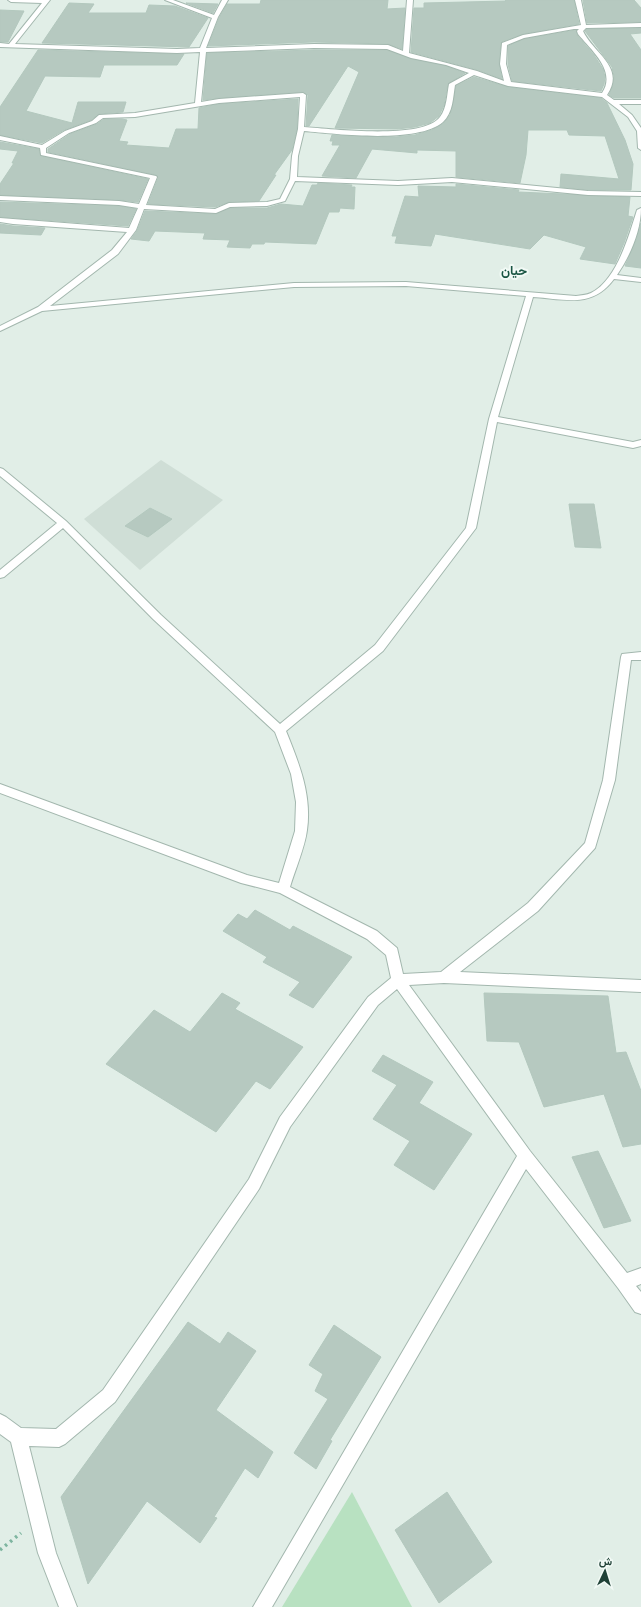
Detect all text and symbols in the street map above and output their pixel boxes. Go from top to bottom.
district label: حيان [501,260,527,280]
north arrow [585,1551,625,1591]
text: ش [599,1553,613,1569]

